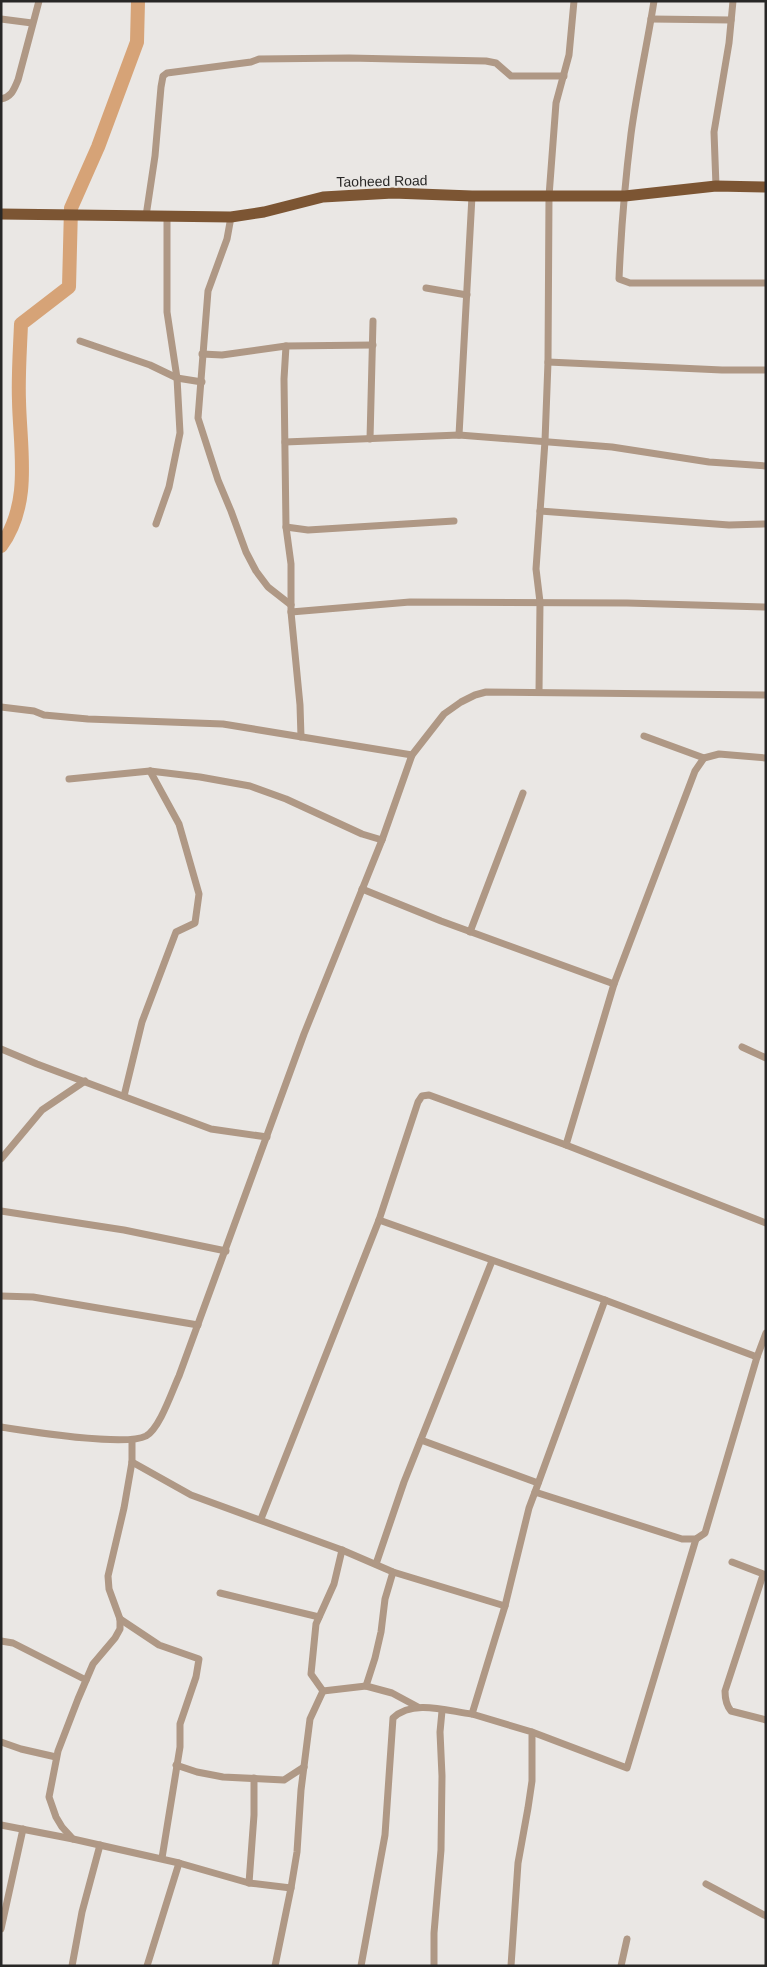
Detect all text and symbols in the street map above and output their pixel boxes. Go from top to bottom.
street label: Taoheed Road [336,172,428,190]

